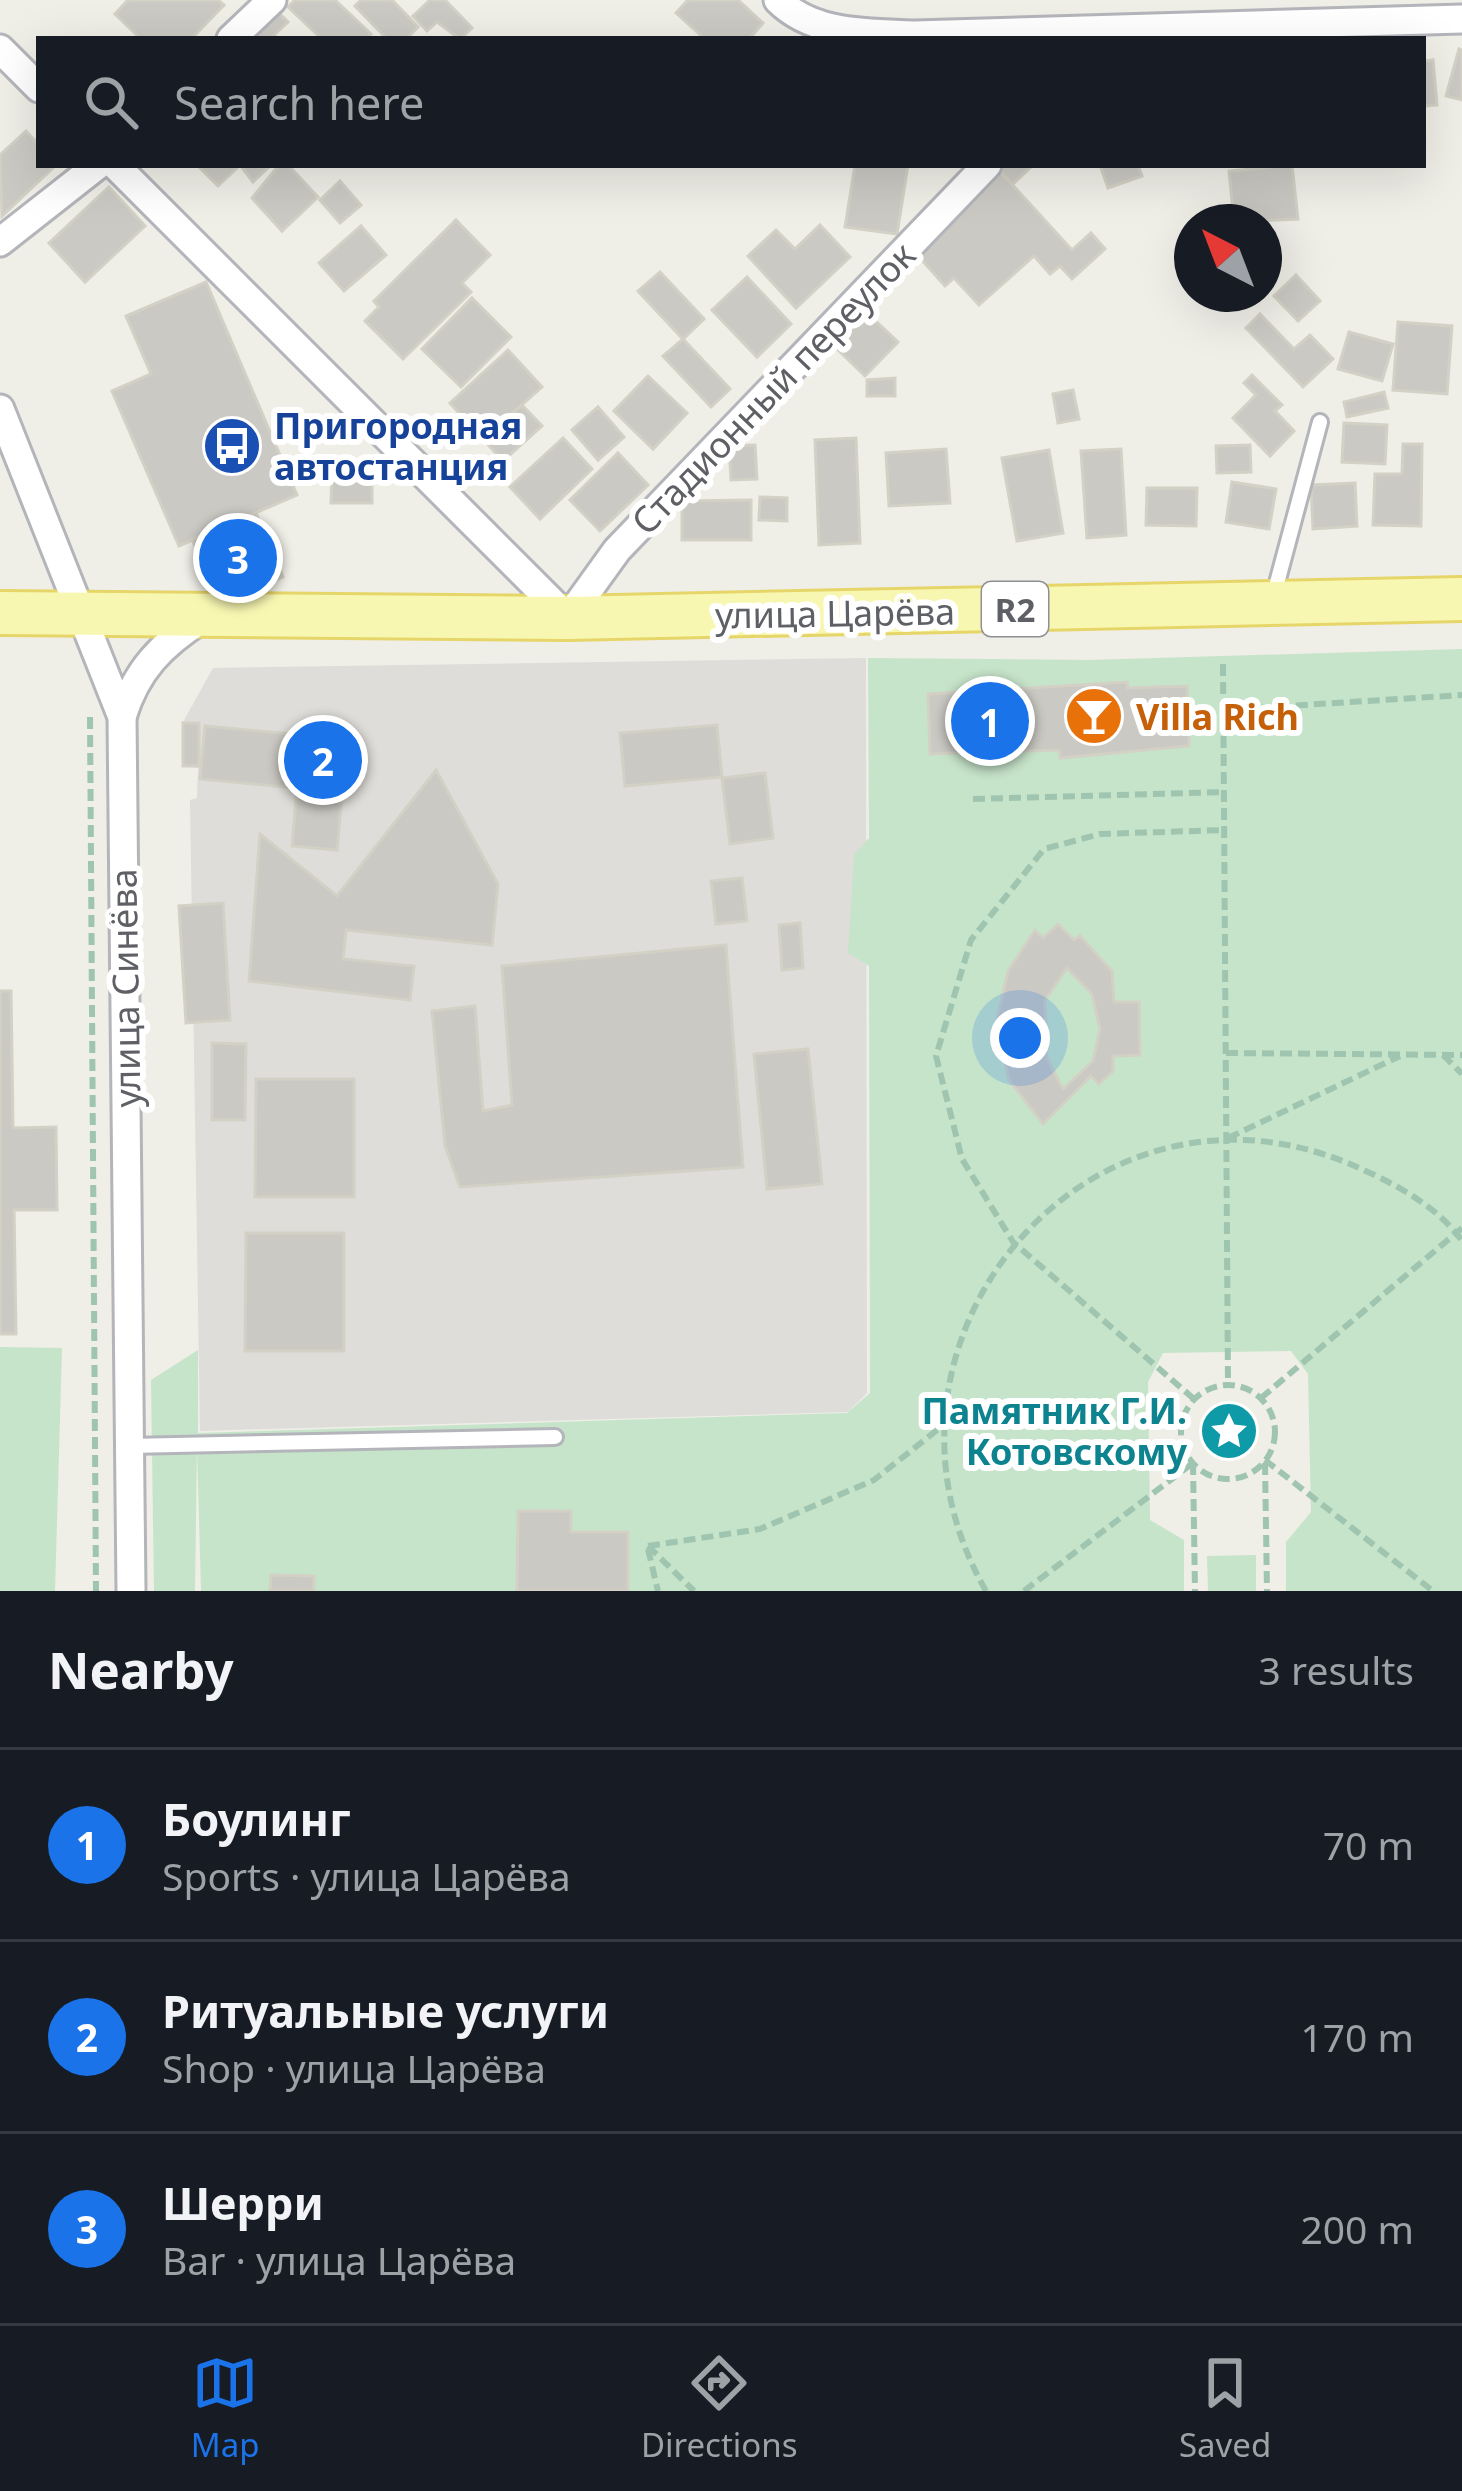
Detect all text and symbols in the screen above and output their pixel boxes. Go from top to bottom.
search box [36,36,1426,168]
icon: search [78,69,144,135]
text: Search here [174,72,424,133]
north arrow [1174,204,1282,312]
street label: Стадионный переулок [620,231,926,545]
place label: Пригородная автостанция [274,401,522,491]
bus stop icon: Пригородная автостанция [201,415,263,477]
pin: 3 [199,513,277,603]
road number: R2 [982,582,1048,636]
street label: улица Царёва [715,586,955,640]
pin: 1 [951,676,1029,766]
bar icon: Villa Rich [1063,685,1125,747]
place label: Villa Rich [1136,692,1299,741]
pin: 2 [284,715,362,805]
street label: улица Синёва [98,868,152,1108]
your location [990,1008,1050,1068]
place label: Памятник Г.И. Котовскому [921,1386,1187,1476]
place icon: Памятник Г.И. Котовскому [1198,1400,1260,1462]
text: Nearby [48,1634,234,1704]
text: 3 results [1259,1643,1414,1696]
text: Боулинг [162,1788,351,1849]
text: 1 [76,1818,98,1871]
text: 70 m [1323,1818,1414,1871]
text: Sports · улица Царёва [162,1849,571,1902]
text: Ритуальные услуги [162,1980,609,2041]
text: 2 [76,2010,98,2063]
text: 170 m [1300,2010,1414,2063]
text: Shop · улица Царёва [162,2041,546,2094]
text: Шерри [162,2172,324,2233]
text: 3 [76,2202,98,2255]
text: 200 m [1300,2202,1414,2255]
text: Bar · улица Царёва [162,2233,516,2286]
tab: Map [191,2350,259,2467]
tab: Directions [641,2350,798,2467]
tab: Saved [1179,2350,1271,2467]

